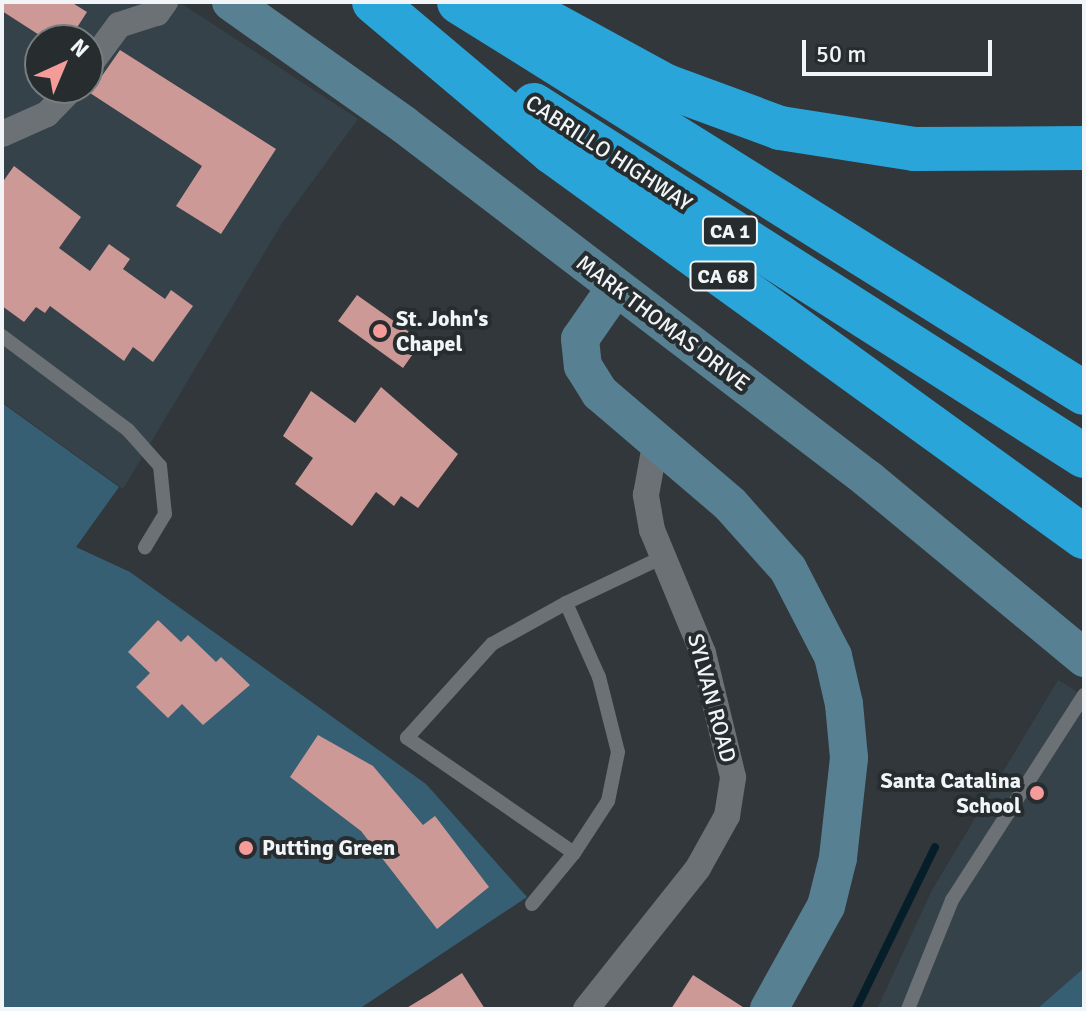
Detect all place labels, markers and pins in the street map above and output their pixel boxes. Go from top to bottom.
place label: St. John's Chapel [396,305,488,356]
marker: St. John's Chapel [371,322,389,340]
place label: Santa Catalina School [881,767,1021,818]
marker: Santa Catalina School [1028,784,1046,802]
place label: Putting Green [262,835,395,861]
marker: Putting Green [237,839,255,857]

